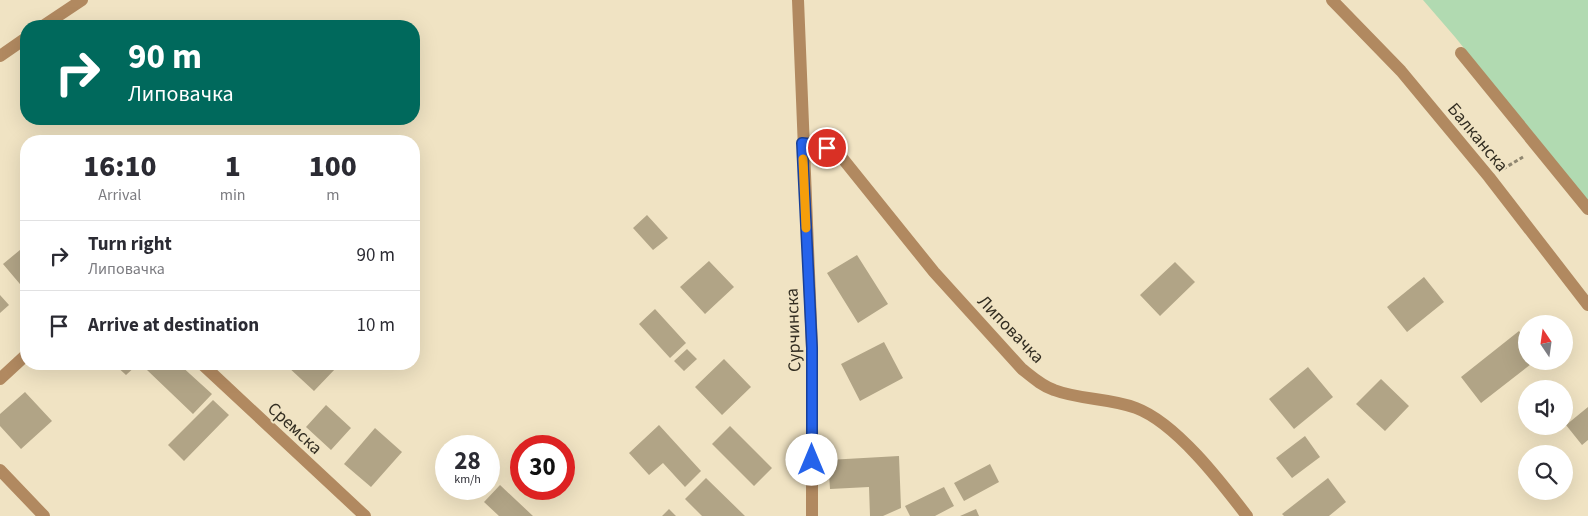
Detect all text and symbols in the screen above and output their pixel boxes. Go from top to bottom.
text: 90 m [128,32,202,82]
icon: right [45,40,110,105]
text: Липовачка [128,78,234,110]
street label: Балканска [1441,97,1514,177]
pin [806,127,848,169]
icon: arrive [813,134,841,162]
text: 16:10 [83,145,157,188]
text: 1 [225,145,241,188]
text: 100 [309,145,357,188]
text: Arrival [98,184,141,206]
text: min [220,184,246,206]
text: m [326,184,339,206]
text: Turn right [88,231,172,258]
icon: right [45,242,73,270]
text: 90 m [357,242,395,269]
text: Липовачка [88,258,165,280]
street label: Сурчинска [780,288,807,372]
street label: Липовачка [972,290,1050,369]
icon: arrive [45,312,73,340]
text: Arrive at destination [88,312,259,339]
text: 10 m [357,312,395,339]
north arrow [1518,315,1572,370]
map controls [1518,315,1573,500]
button: sound [1518,380,1573,435]
street label: Сремска [262,397,328,460]
position arrow [785,433,837,485]
speed limit sign: 30 [510,435,575,500]
text: 28 [454,443,481,479]
button: search [1518,445,1573,500]
text: km/h [454,471,481,488]

